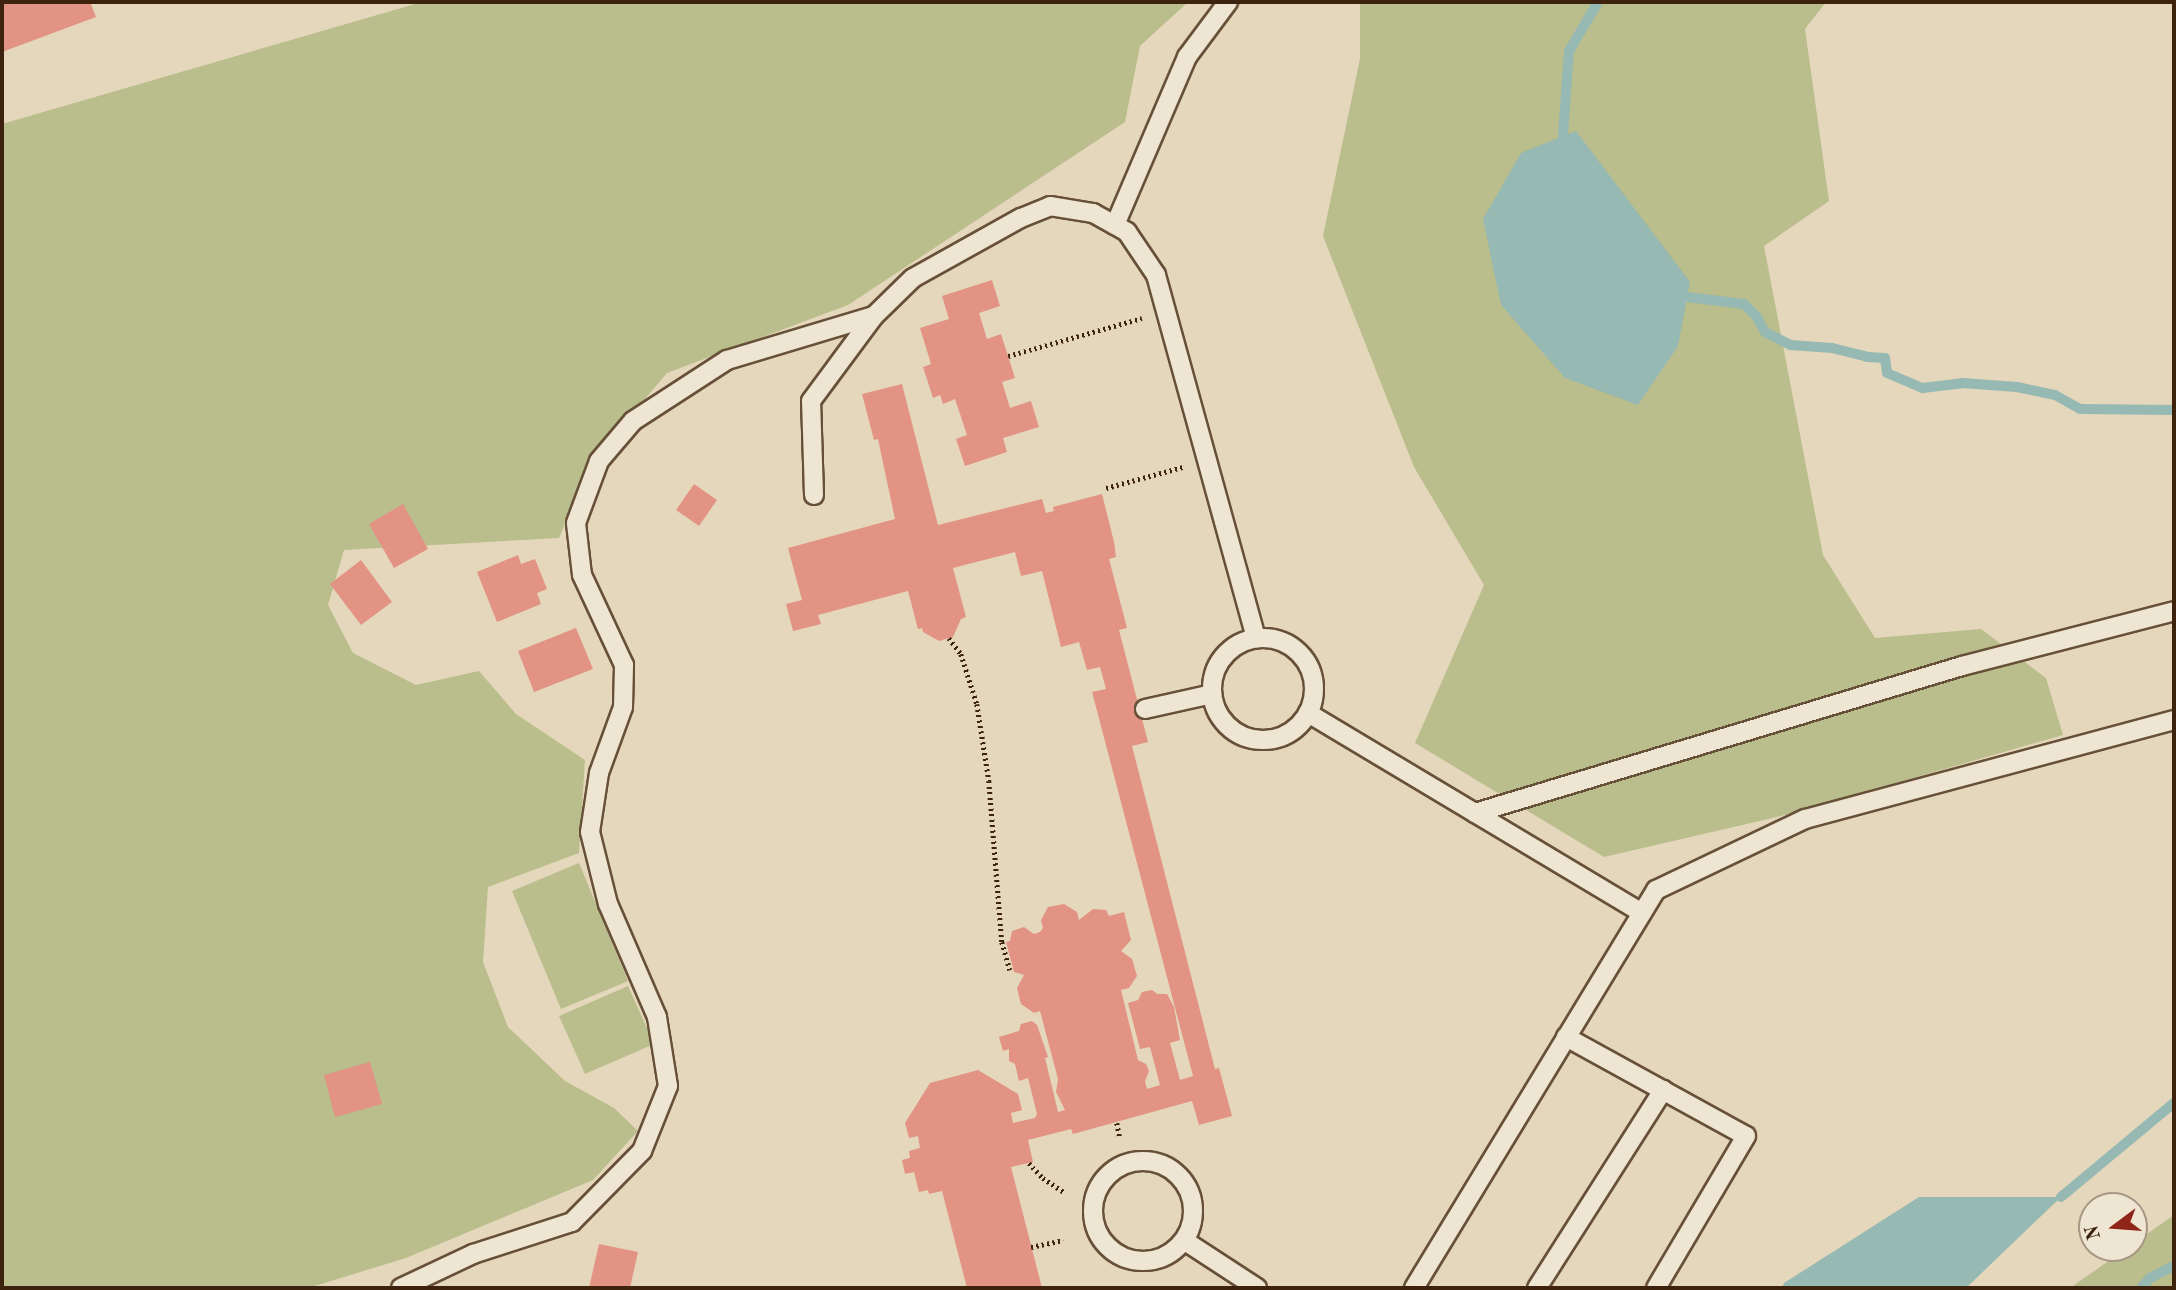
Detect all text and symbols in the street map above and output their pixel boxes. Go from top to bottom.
north arrow [2078,1192,2148,1262]
text: N [2083,1223,2105,1242]

